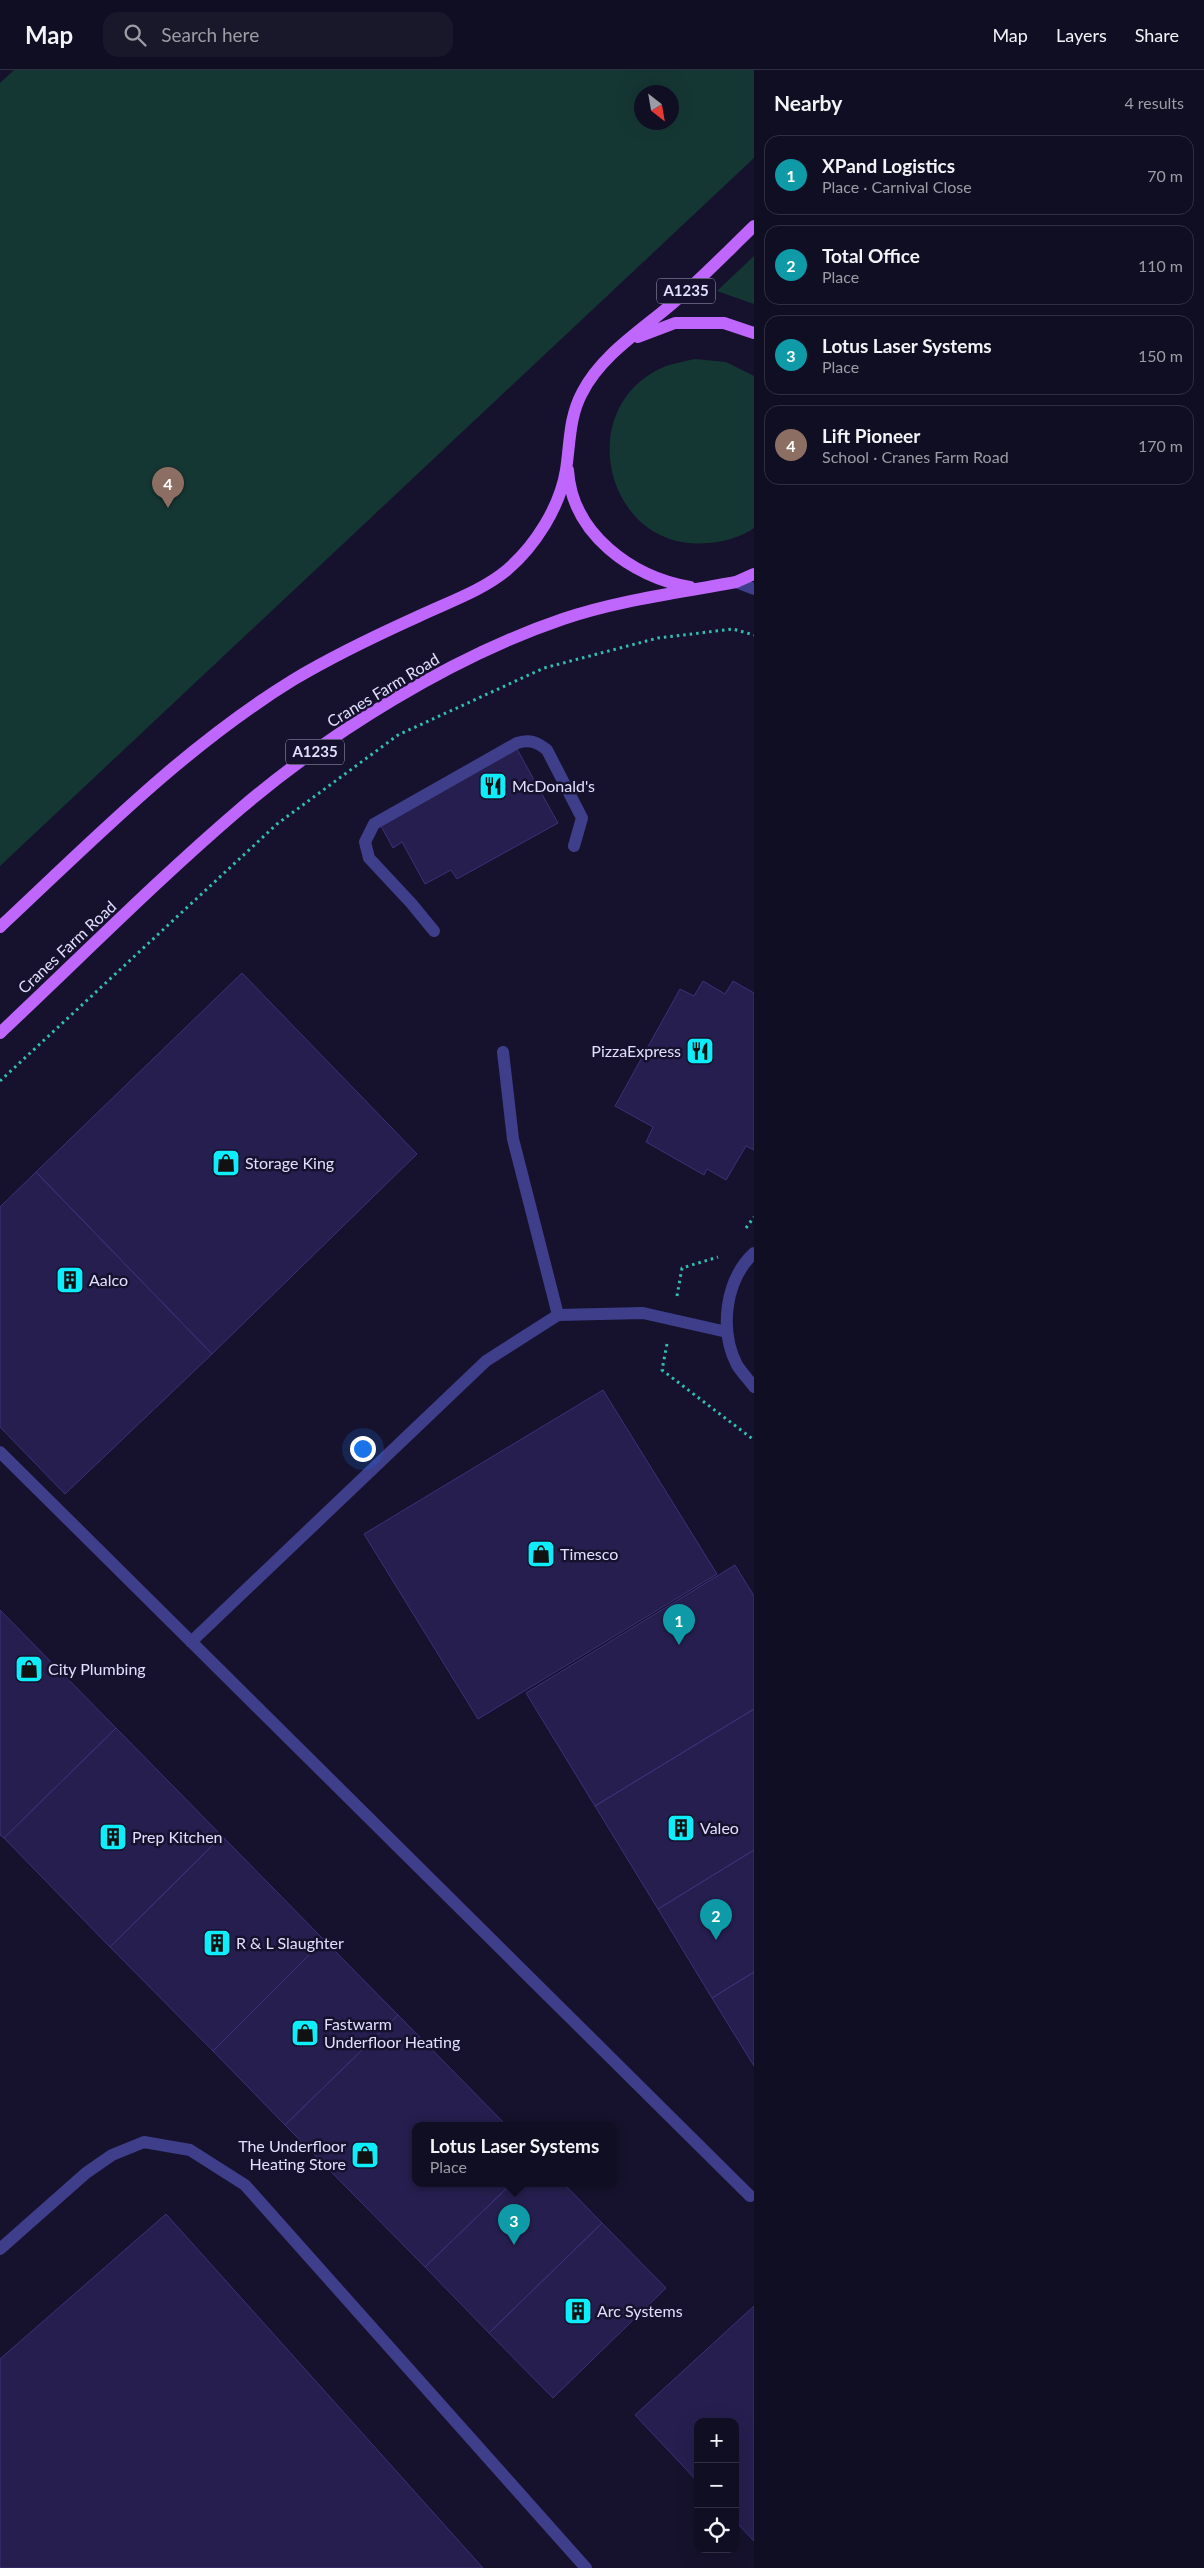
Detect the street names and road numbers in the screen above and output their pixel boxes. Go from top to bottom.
road number: A1235 [657,278,715,304]
street label: Cranes Farm Road [323,649,442,730]
road number: A1235 [286,740,344,764]
street label: Cranes Farm Road [14,896,120,997]

